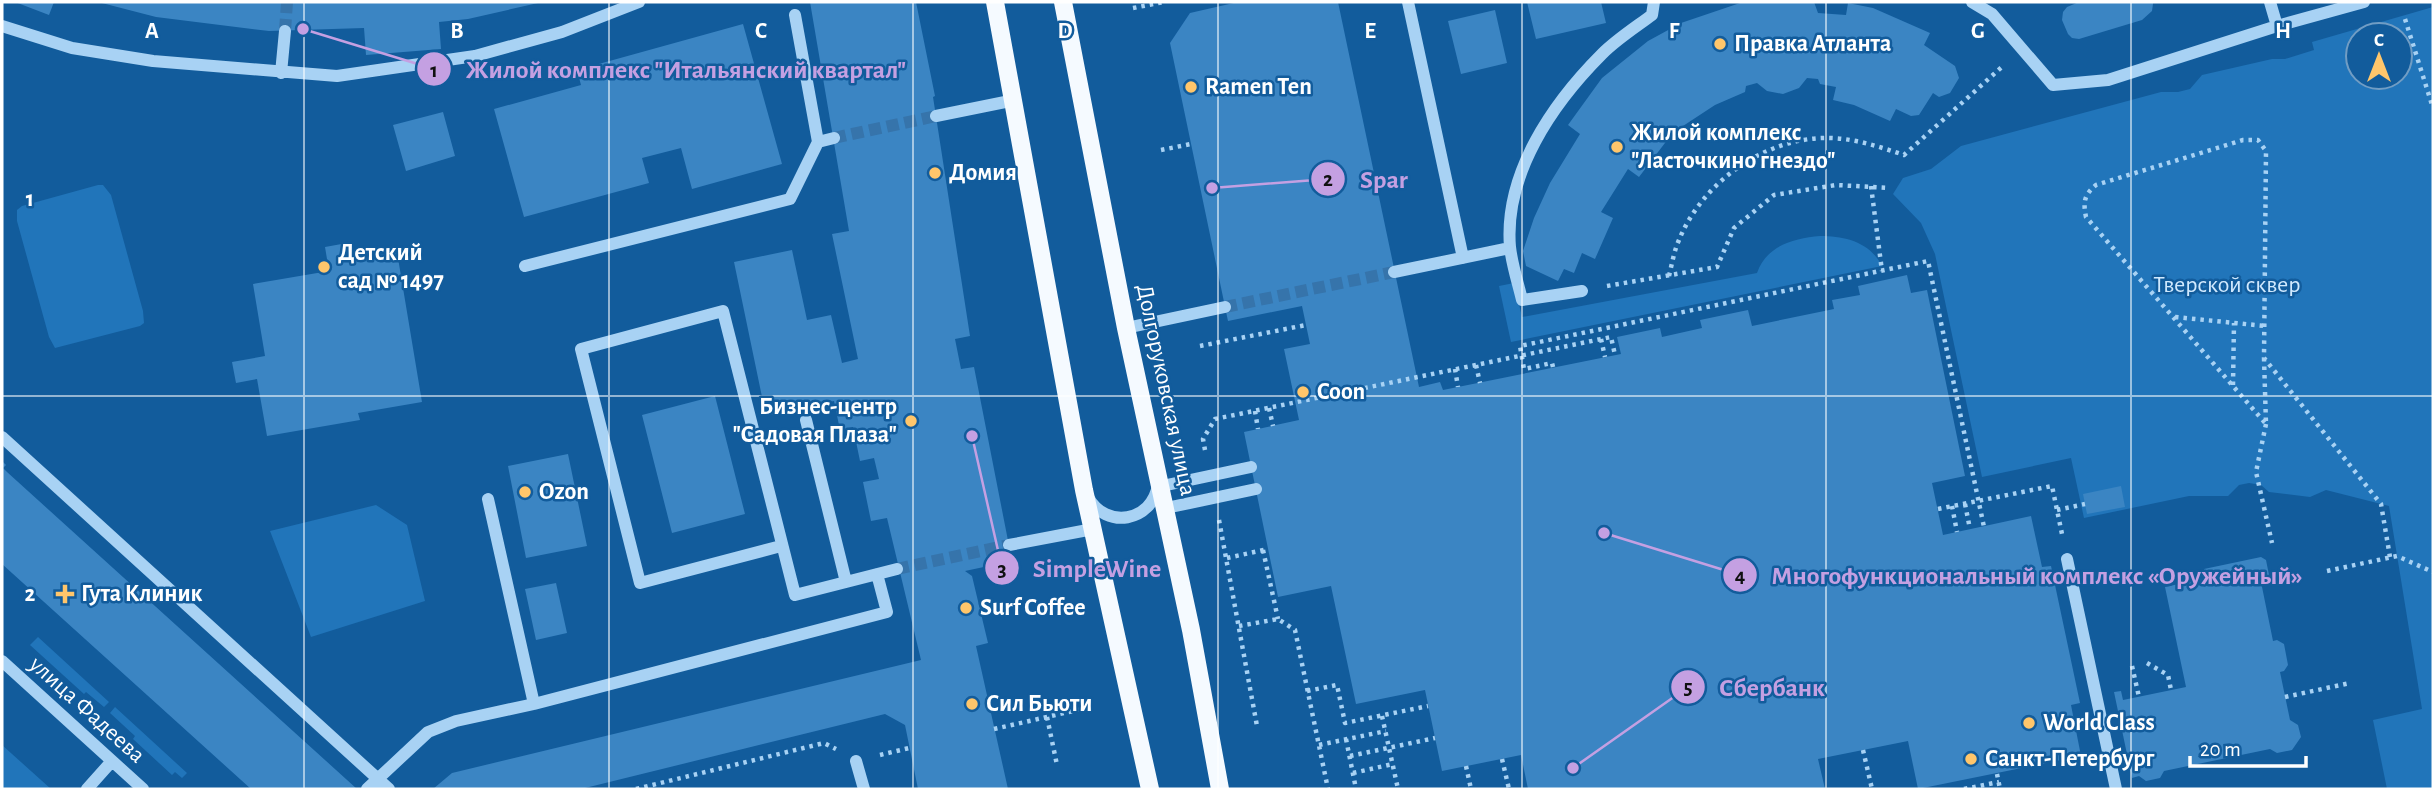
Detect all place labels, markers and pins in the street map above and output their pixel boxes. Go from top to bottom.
place label: Правка Атланта [1734,32,1891,56]
marker: Правка Атланта [1712,36,1728,52]
callout: Жилой комплекс "Итальянский квартал" [416,46,920,93]
place label: Ramen Ten [1205,75,1312,99]
marker: Ramen Ten [1183,79,1199,95]
place label: Жилой комплекс "Ласточкино гнездо" [1631,121,1836,173]
marker: Жилой комплекс "Ласточкино гнездо" [1609,139,1625,155]
callout: Spar [1311,155,1422,202]
place label: Домия [949,161,1017,185]
marker: Домия [927,165,943,181]
place label: Детский сад № 1497 [338,241,444,293]
marker: Детский сад № 1497 [316,259,332,275]
place label: Coon [1317,380,1365,404]
marker: Coon [1295,384,1311,400]
place label: Бизнес-центр "Садовая Плаза" [732,395,897,447]
marker: Бизнес-центр "Садовая Плаза" [903,413,919,429]
place label: Ozon [539,480,589,504]
marker: Ozon [517,484,533,500]
callout: SimpleWine [984,545,1176,592]
callout: Многофункциональный комплекс «Оружейный» [1723,551,2317,598]
place label: Гута Клиник [81,582,202,606]
marker: Гута Клиник [55,584,75,604]
place label: Surf Coffee [980,596,1086,620]
marker: Surf Coffee [958,600,974,616]
callout: Сбербанк [1670,664,1839,711]
place label: Сил Бьюти [986,692,1092,716]
marker: Сил Бьюти [964,696,980,712]
place label: World Class [2043,711,2155,735]
marker: World Class [2021,715,2037,731]
place label: Санкт-Петербург [1985,747,2155,771]
marker: Санкт-Петербург [1963,751,1979,767]

